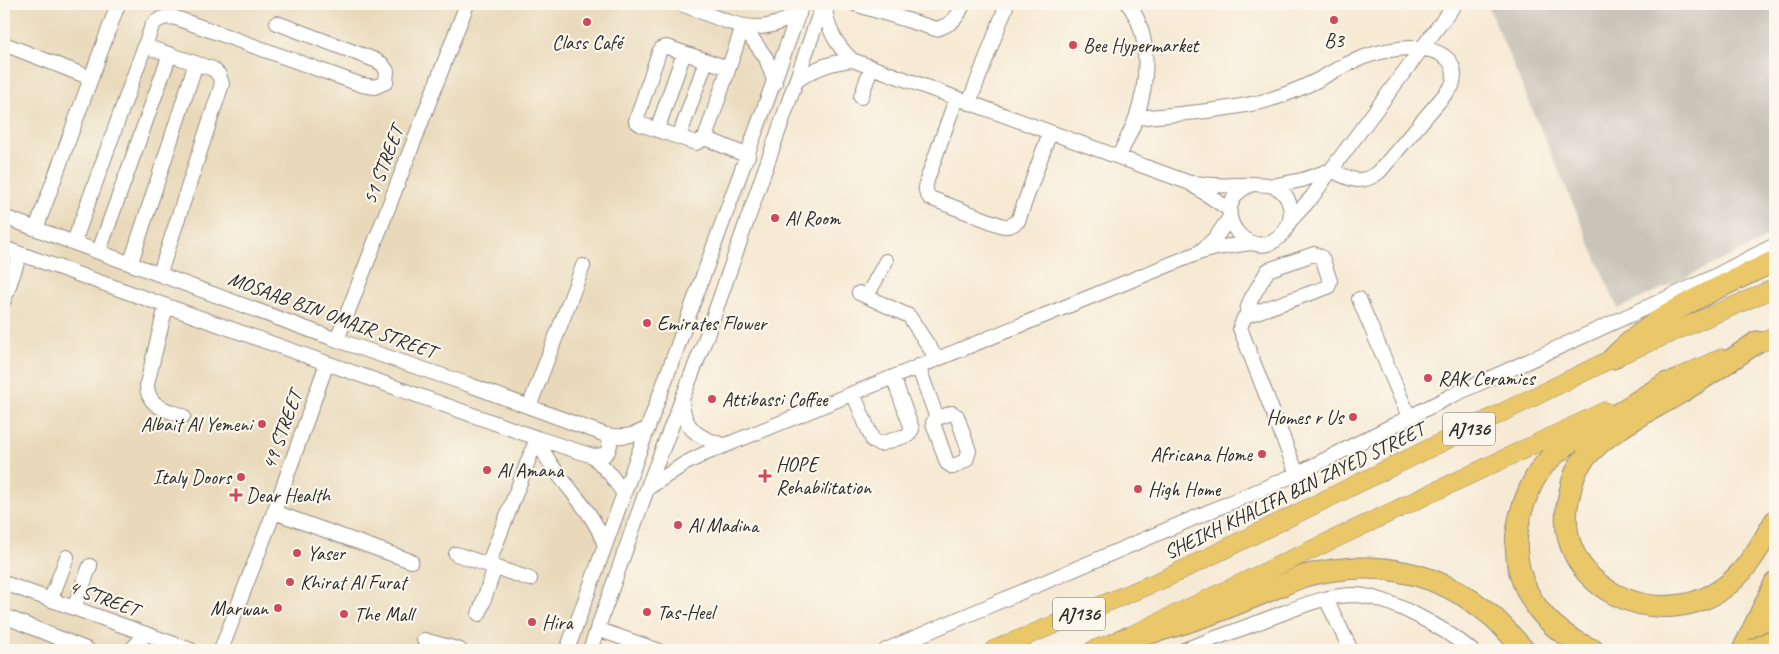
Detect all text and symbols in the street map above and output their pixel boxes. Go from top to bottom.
marker: B3 [1328,14,1340,26]
marker: Class Café [581,16,593,28]
place label: B3 [1324,28,1346,53]
place label: Class Café [552,30,626,55]
place label: Bee Hypermarket [1083,33,1201,58]
marker: Bee Hypermarket [1067,39,1079,51]
street label: 51 STREET [357,119,411,208]
place label: Al Room [785,206,842,231]
marker: Al Room [769,212,781,224]
street label: MOSAAB BIN OMAIR STREET [225,266,444,366]
place label: Emirates Flower [657,311,768,336]
marker: Emirates Flower [641,317,653,329]
place label: RAK Ceramics [1438,366,1537,391]
marker: RAK Ceramics [1422,372,1434,384]
street label: 49 STREET [256,384,309,473]
place label: Attibassi Coffee [722,387,829,412]
marker: Attibassi Coffee [706,393,718,405]
place label: Homes r Us [1267,405,1345,430]
marker: Homes r Us [1347,411,1359,423]
place label: Albait Al Yemeni [141,412,254,437]
road number: AJ136 [1443,412,1495,446]
street label: SHEIKH KHALIFA BIN ZAYED STREET [1160,415,1433,565]
marker: Albait Al Yemeni [256,418,268,430]
place label: Africana Home [1151,442,1253,467]
marker: Africana Home [1256,448,1268,460]
place label: HOPE Rehabilitation [776,452,872,500]
place label: Al Amana [497,458,565,483]
marker: Al Amana [481,464,493,476]
place label: Italy Doors [153,465,233,490]
marker: HOPE Rehabilitation [758,469,772,483]
marker: Italy Doors [235,471,247,483]
place label: High Home [1148,477,1222,502]
place label: Dear Health [246,483,332,508]
marker: High Home [1132,483,1144,495]
marker: Dear Health [230,489,242,501]
place label: Al Madina [688,513,760,538]
marker: Al Madina [672,519,684,531]
place label: Yaser [307,541,347,566]
marker: Yaser [291,547,303,559]
place label: Khirat Al Furat [300,570,410,595]
street label: 4 STREET [66,574,146,624]
marker: Khirat Al Furat [284,576,296,588]
place label: Marwan [210,596,269,621]
road number: AJ136 [1053,598,1105,630]
place label: Tas-Heel [657,600,718,625]
marker: Marwan [272,602,284,614]
place label: The Mall [354,602,417,627]
marker: Tas-Heel [641,606,653,618]
marker: The Mall [338,608,350,620]
place label: Hira [542,610,574,635]
marker: Hira [526,616,538,628]

